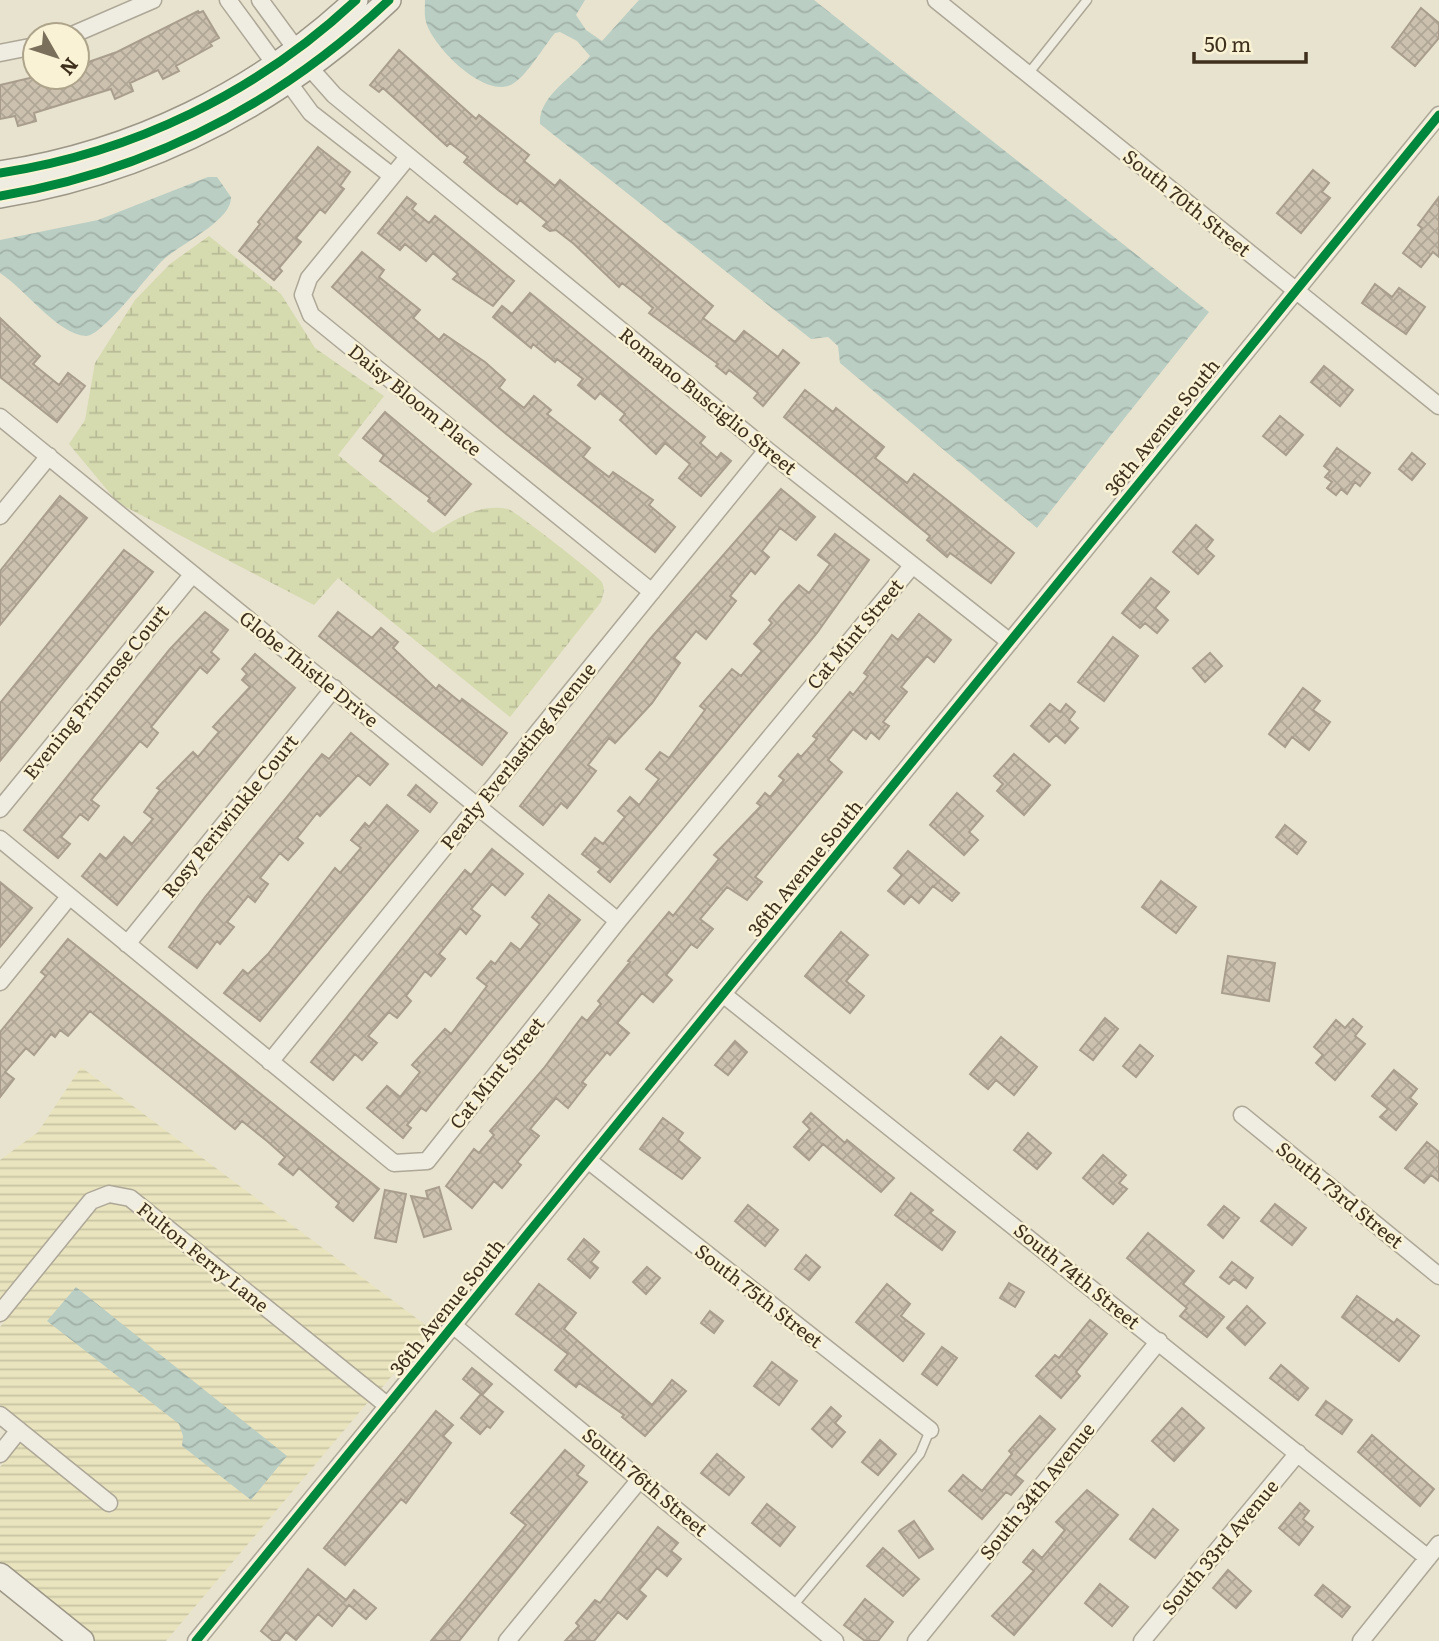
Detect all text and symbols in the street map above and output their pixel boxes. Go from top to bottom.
north arrow [21,21,91,91]
scale bar [1194,21,1306,65]
text: 50 m [1204,27,1251,58]
text: N [54,52,86,82]
street label: South 70th Street [1118,142,1258,263]
street label: Romano Busciglio Street [614,320,804,481]
street label: Daisy Bloom Place [343,337,488,462]
street label: 36th Avenue South [1097,352,1225,501]
street label: Cat Mint Street [799,572,909,695]
street label: Evening Primrose Court [16,598,175,785]
street label: Globe Thistle Drive [234,603,385,733]
street label: Pearly Everlasting Avenue [433,656,602,855]
street label: Rosy Periwinkle Court [155,727,304,903]
street label: 36th Avenue South [740,793,868,942]
street label: Cat Mint Street [442,1010,551,1135]
street label: South 73rd Street [1271,1134,1410,1254]
street label: Fulton Ferry Lane [132,1194,276,1318]
street label: South 74th Street [1009,1216,1147,1335]
street label: 36th Avenue South [382,1232,510,1381]
street label: South 75th Street [690,1236,830,1354]
street label: South 34th Avenue [972,1416,1100,1565]
street label: South 76th Street [577,1420,715,1542]
street label: South 33rd Avenue [1154,1473,1284,1620]

